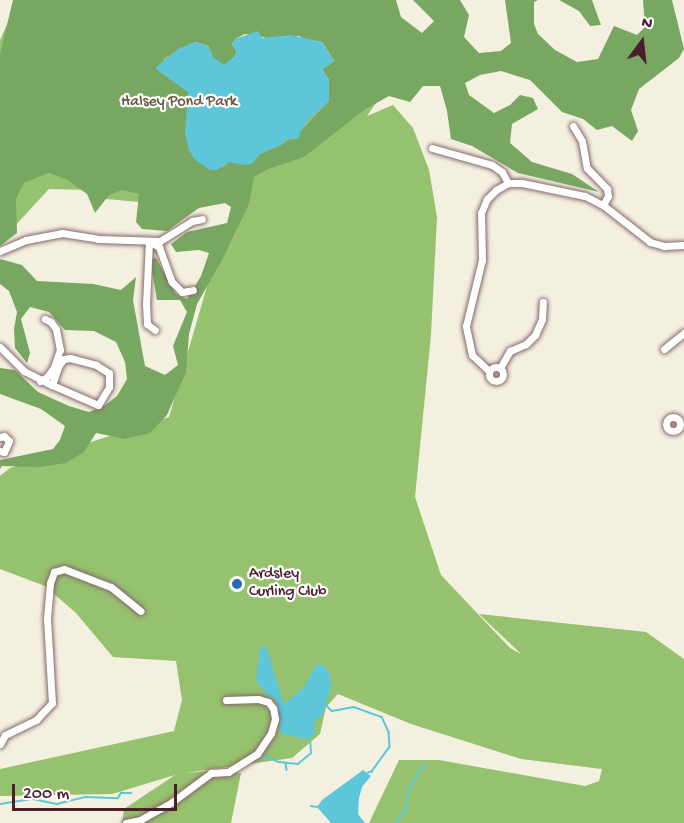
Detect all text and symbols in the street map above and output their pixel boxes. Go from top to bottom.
north arrow [612,12,672,72]
text: N [639,14,654,35]
park label: Halsey Pond Park [121,93,237,113]
place label: Ardsley Curling Club [249,565,326,603]
marker: Ardsley Curling Club [230,577,244,591]
scale bar [15,772,180,810]
text: 200 m [23,784,69,805]

